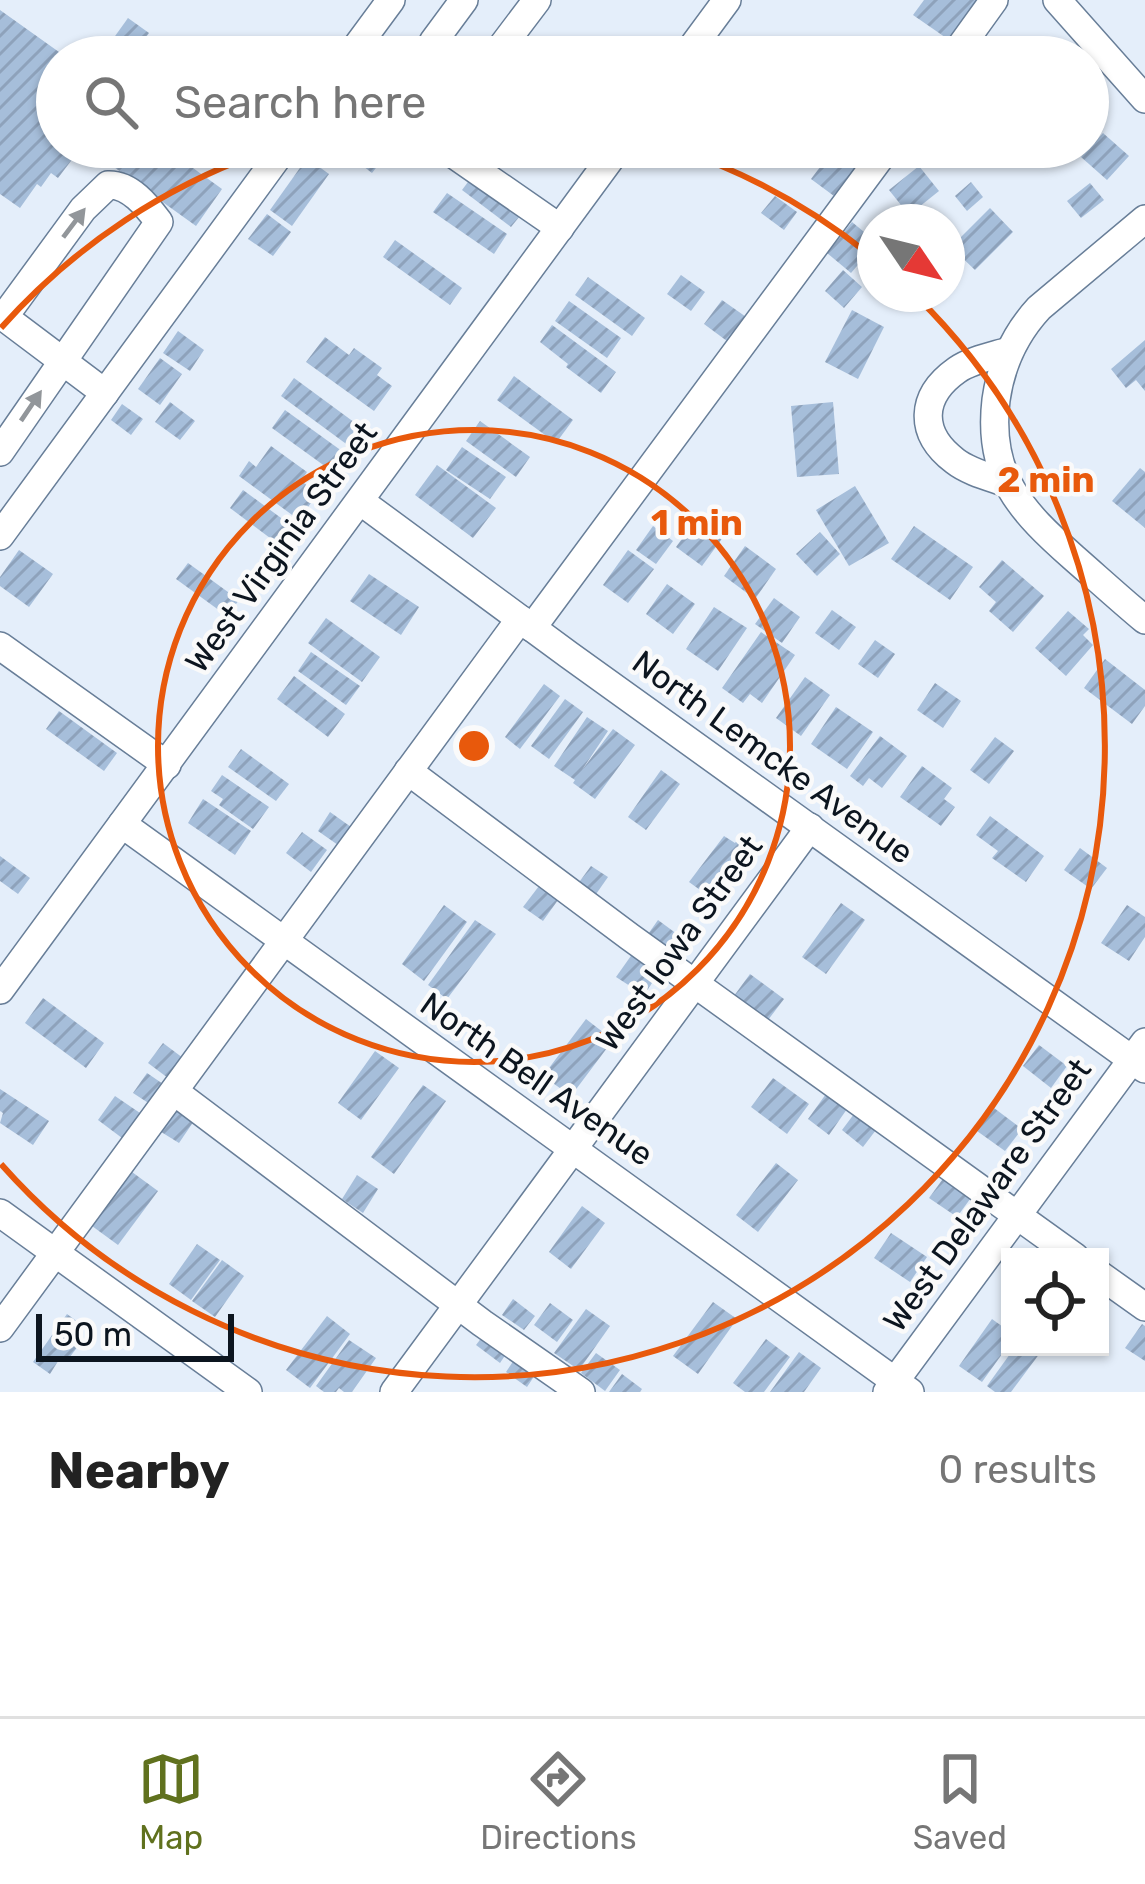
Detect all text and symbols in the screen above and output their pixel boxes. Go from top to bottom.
search box [36,36,1109,168]
icon: search [78,69,144,135]
text: Search here [174,76,426,129]
north arrow [857,204,965,312]
one-way arrow [61,207,85,239]
one-way arrow [19,390,42,422]
street label: West Virginia Street [177,414,385,680]
text: 2 min [997,458,1095,501]
text: 1 min [651,501,743,544]
street label: North Lemcke Avenue [625,642,921,872]
centre of rings [453,725,495,767]
street label: West Iowa Street [588,827,770,1058]
street label: North Bell Avenue [413,984,661,1174]
street label: West Delaware Street [875,1051,1099,1339]
map controls [1001,1248,1109,1356]
button: locate [1001,1248,1109,1356]
scale bar [36,1308,234,1361]
text: 50 m [54,1315,132,1354]
text: Nearby [48,1440,230,1501]
text: 0 results [938,1447,1097,1493]
tab: Map [138,1746,204,1857]
tab: Directions [480,1746,637,1857]
tab: Saved [913,1746,1007,1857]

